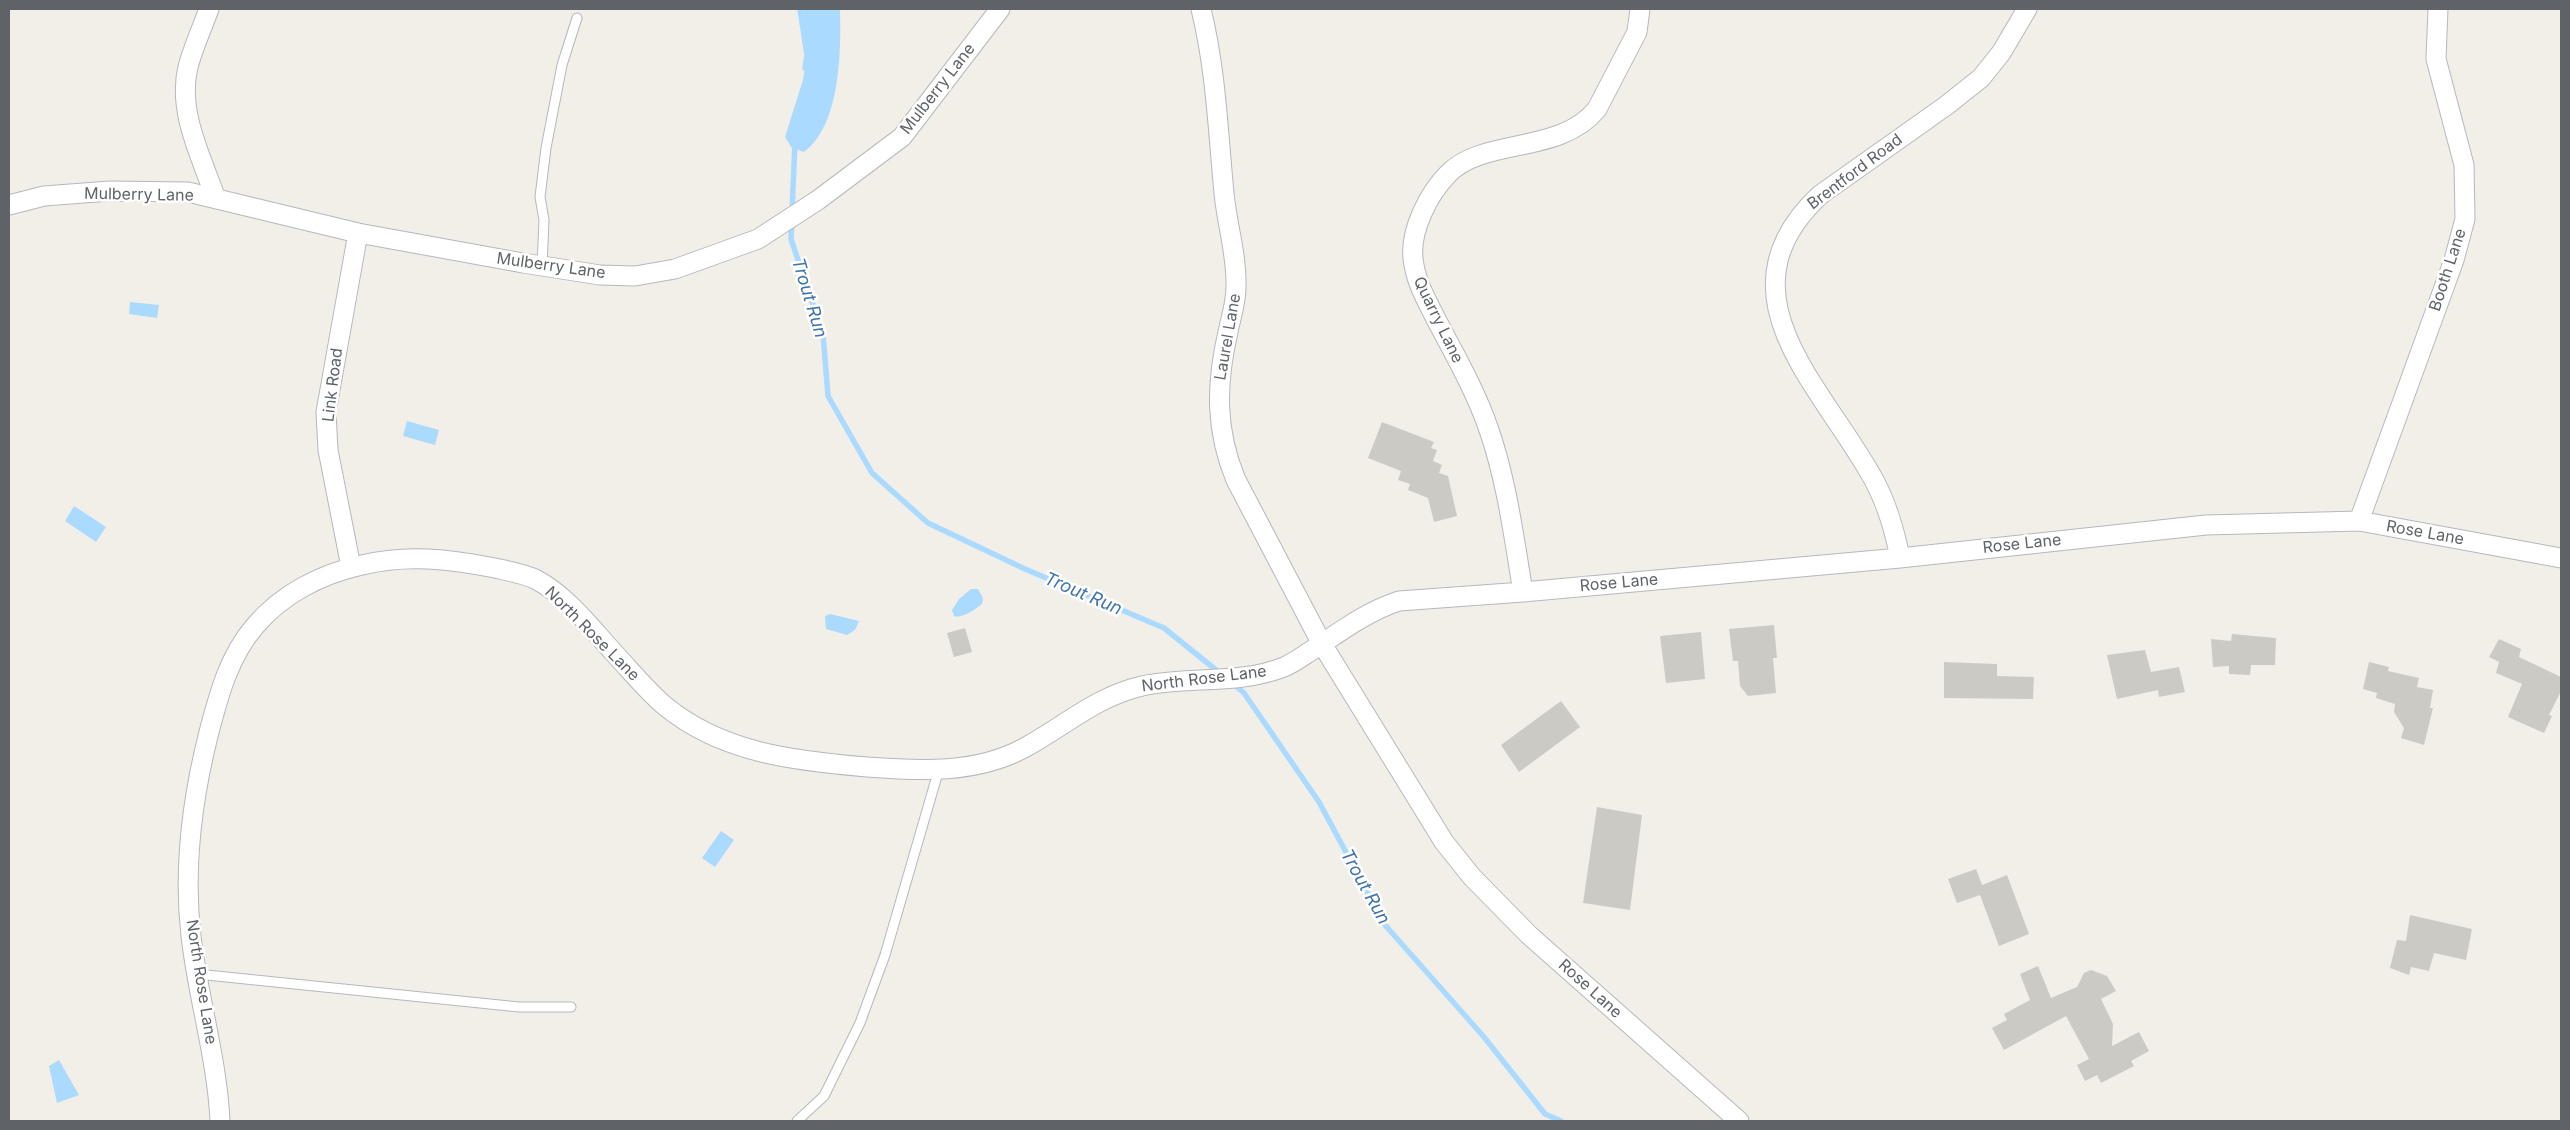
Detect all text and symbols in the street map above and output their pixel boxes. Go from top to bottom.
street label: Mulberry Lane [897,40,979,138]
street label: Brentford Road [1804,130,1906,214]
street label: Mulberry Lane [84,184,194,206]
street label: Booth Lane [2426,226,2470,314]
street label: Mulberry Lane [495,249,607,283]
water label: Trout Run [787,255,831,341]
street label: Quarry Lane [1409,274,1467,366]
street label: Laurel Lane [1211,292,1245,382]
street label: Link Road [319,347,347,423]
street label: Rose Lane [2385,517,2465,549]
street label: Rose Lane [1982,530,2062,558]
water label: Trout Run [1041,568,1125,620]
street label: Rose Lane [1579,570,1659,596]
street label: North Rose Lane [541,583,643,685]
street label: North Rose Lane [1140,662,1268,696]
water label: Trout Run [1336,846,1394,928]
street label: North Rose Lane [182,918,220,1046]
street label: Rose Lane [1554,956,1626,1022]

